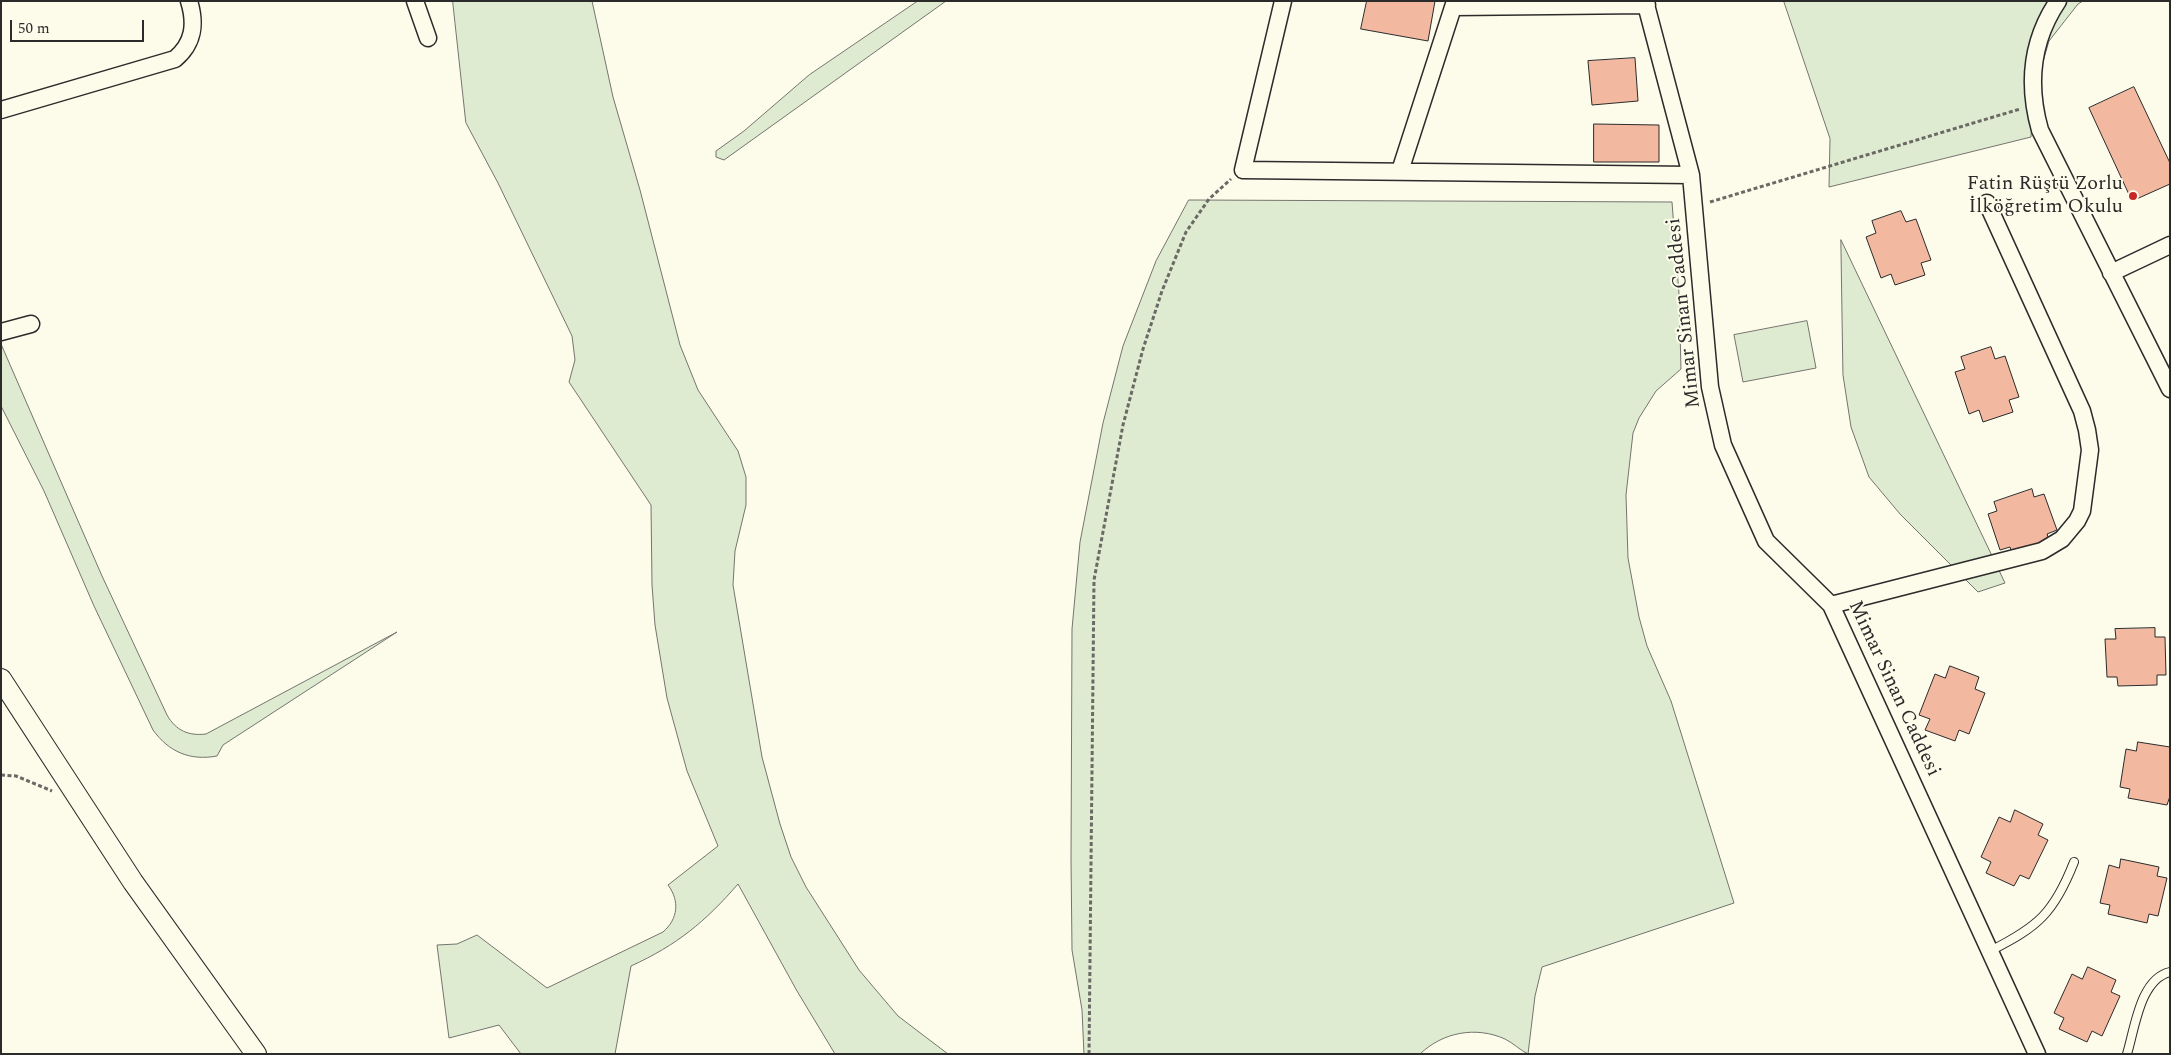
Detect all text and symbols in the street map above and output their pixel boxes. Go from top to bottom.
scale bar [12,10,146,42]
text: 50 m [18,17,50,40]
place label: Fatin Rüştü Zorlu İlköğretim Okulu [1967,173,2123,220]
marker: Fatin Rüştü Zorlu İlköğretim Okulu [2127,190,2139,202]
street label: Mimar Sinan Caddesi [1663,217,1707,409]
street label: Mimar Sinan Caddesi [1842,597,1944,781]

